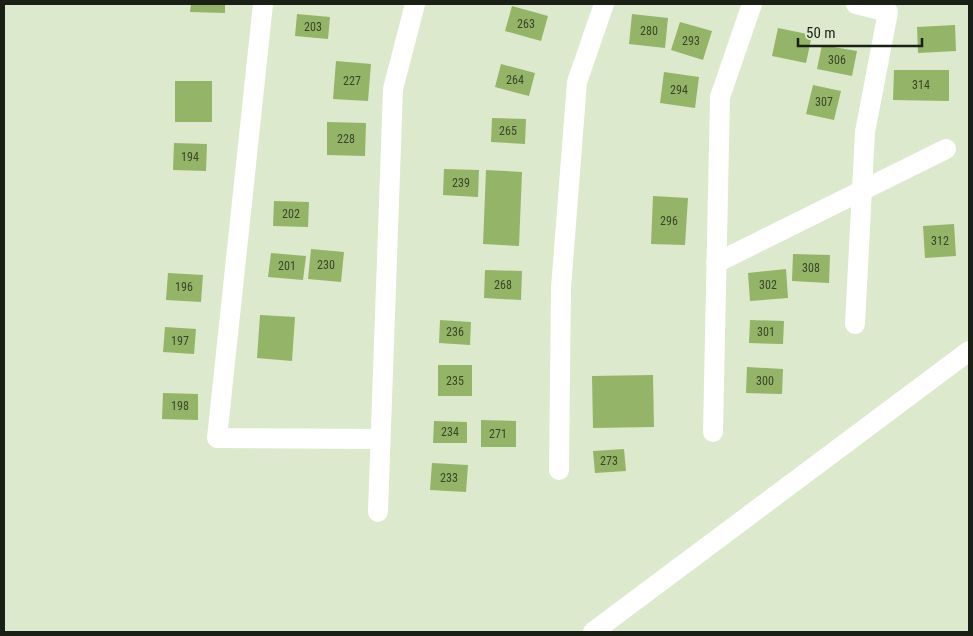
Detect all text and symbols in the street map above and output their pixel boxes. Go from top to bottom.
scale bar [798,15,922,47]
house number: 263 [517,17,535,31]
house number: 203 [304,20,322,34]
house number: 280 [640,24,658,38]
text: 50 m [806,24,836,42]
house number: 293 [682,34,700,48]
house number: 306 [828,53,846,67]
house number: 264 [506,73,524,87]
house number: 227 [343,74,361,88]
house number: 314 [912,78,930,92]
house number: 294 [670,83,688,97]
house number: 307 [815,95,833,109]
house number: 265 [499,124,517,138]
house number: 228 [337,132,355,146]
house number: 194 [181,150,199,164]
house number: 239 [452,176,470,190]
house number: 202 [282,207,300,221]
house number: 296 [660,214,678,228]
house number: 312 [931,234,949,248]
house number: 230 [317,258,335,272]
house number: 201 [278,259,296,273]
house number: 308 [802,261,820,275]
house number: 268 [494,278,512,292]
house number: 302 [759,278,777,292]
house number: 196 [175,280,193,294]
house number: 236 [446,325,464,339]
house number: 301 [757,325,775,339]
house number: 197 [171,334,189,348]
house number: 235 [446,374,464,388]
house number: 300 [756,374,774,388]
house number: 198 [171,399,189,413]
house number: 234 [441,425,459,439]
house number: 271 [489,427,507,441]
house number: 273 [600,454,618,468]
house number: 233 [440,471,458,485]

